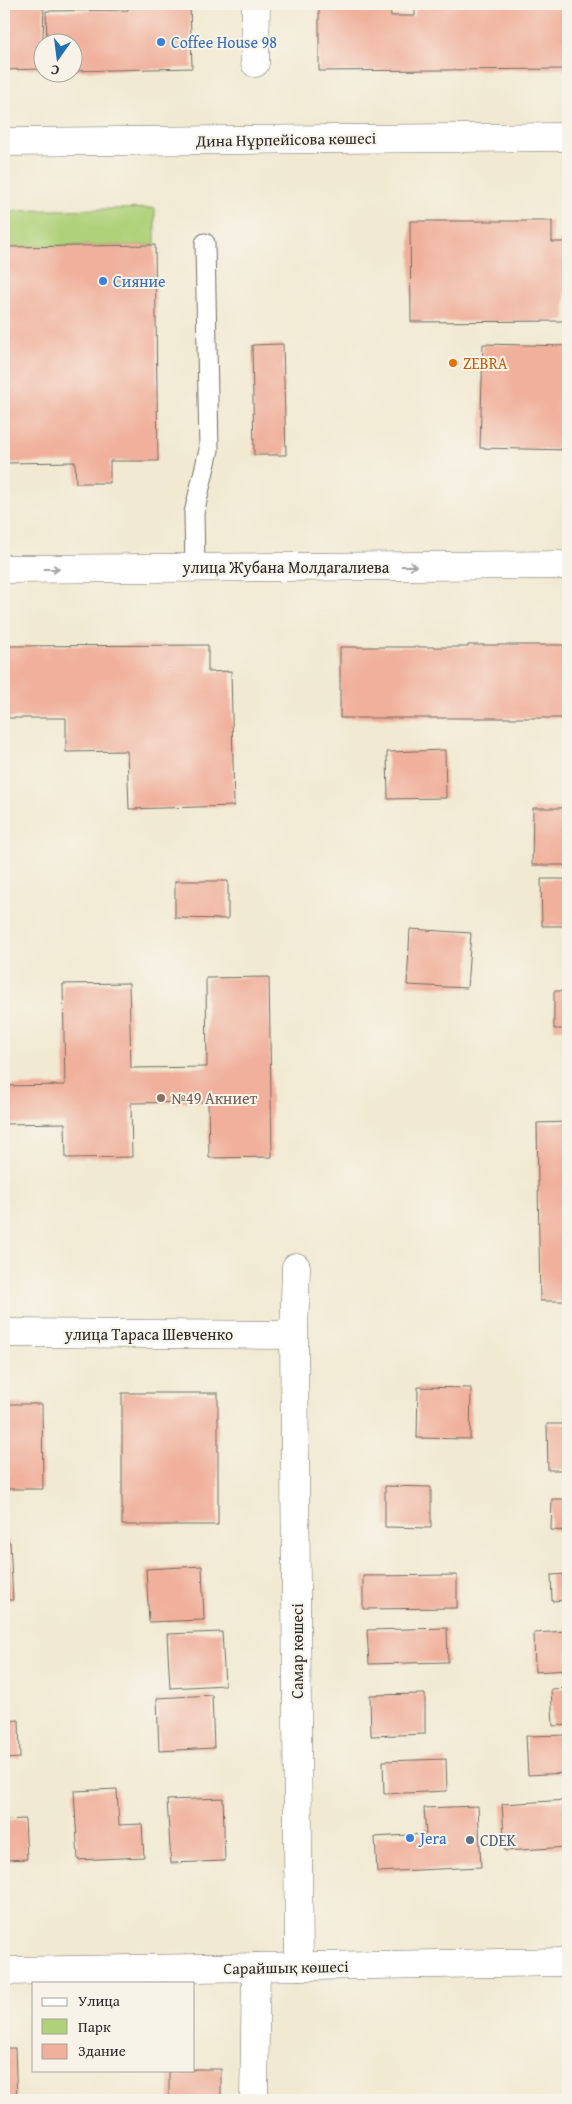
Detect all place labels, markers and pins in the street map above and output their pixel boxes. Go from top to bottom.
place label: Coffee House 98 [171,30,277,54]
marker: Coffee House 98 [155,36,167,48]
place label: Сияние [113,269,166,293]
marker: Сияние [97,275,109,287]
place label: ZEBRA [463,351,508,375]
marker: ZEBRA [447,357,459,369]
place label: №49 Акниет [171,1086,257,1110]
marker: №49 Акниет [155,1092,167,1104]
place label: Jera [418,1826,447,1850]
place label: CDEK [480,1828,517,1852]
marker: Jera [404,1832,416,1844]
marker: CDEK [464,1834,476,1846]

